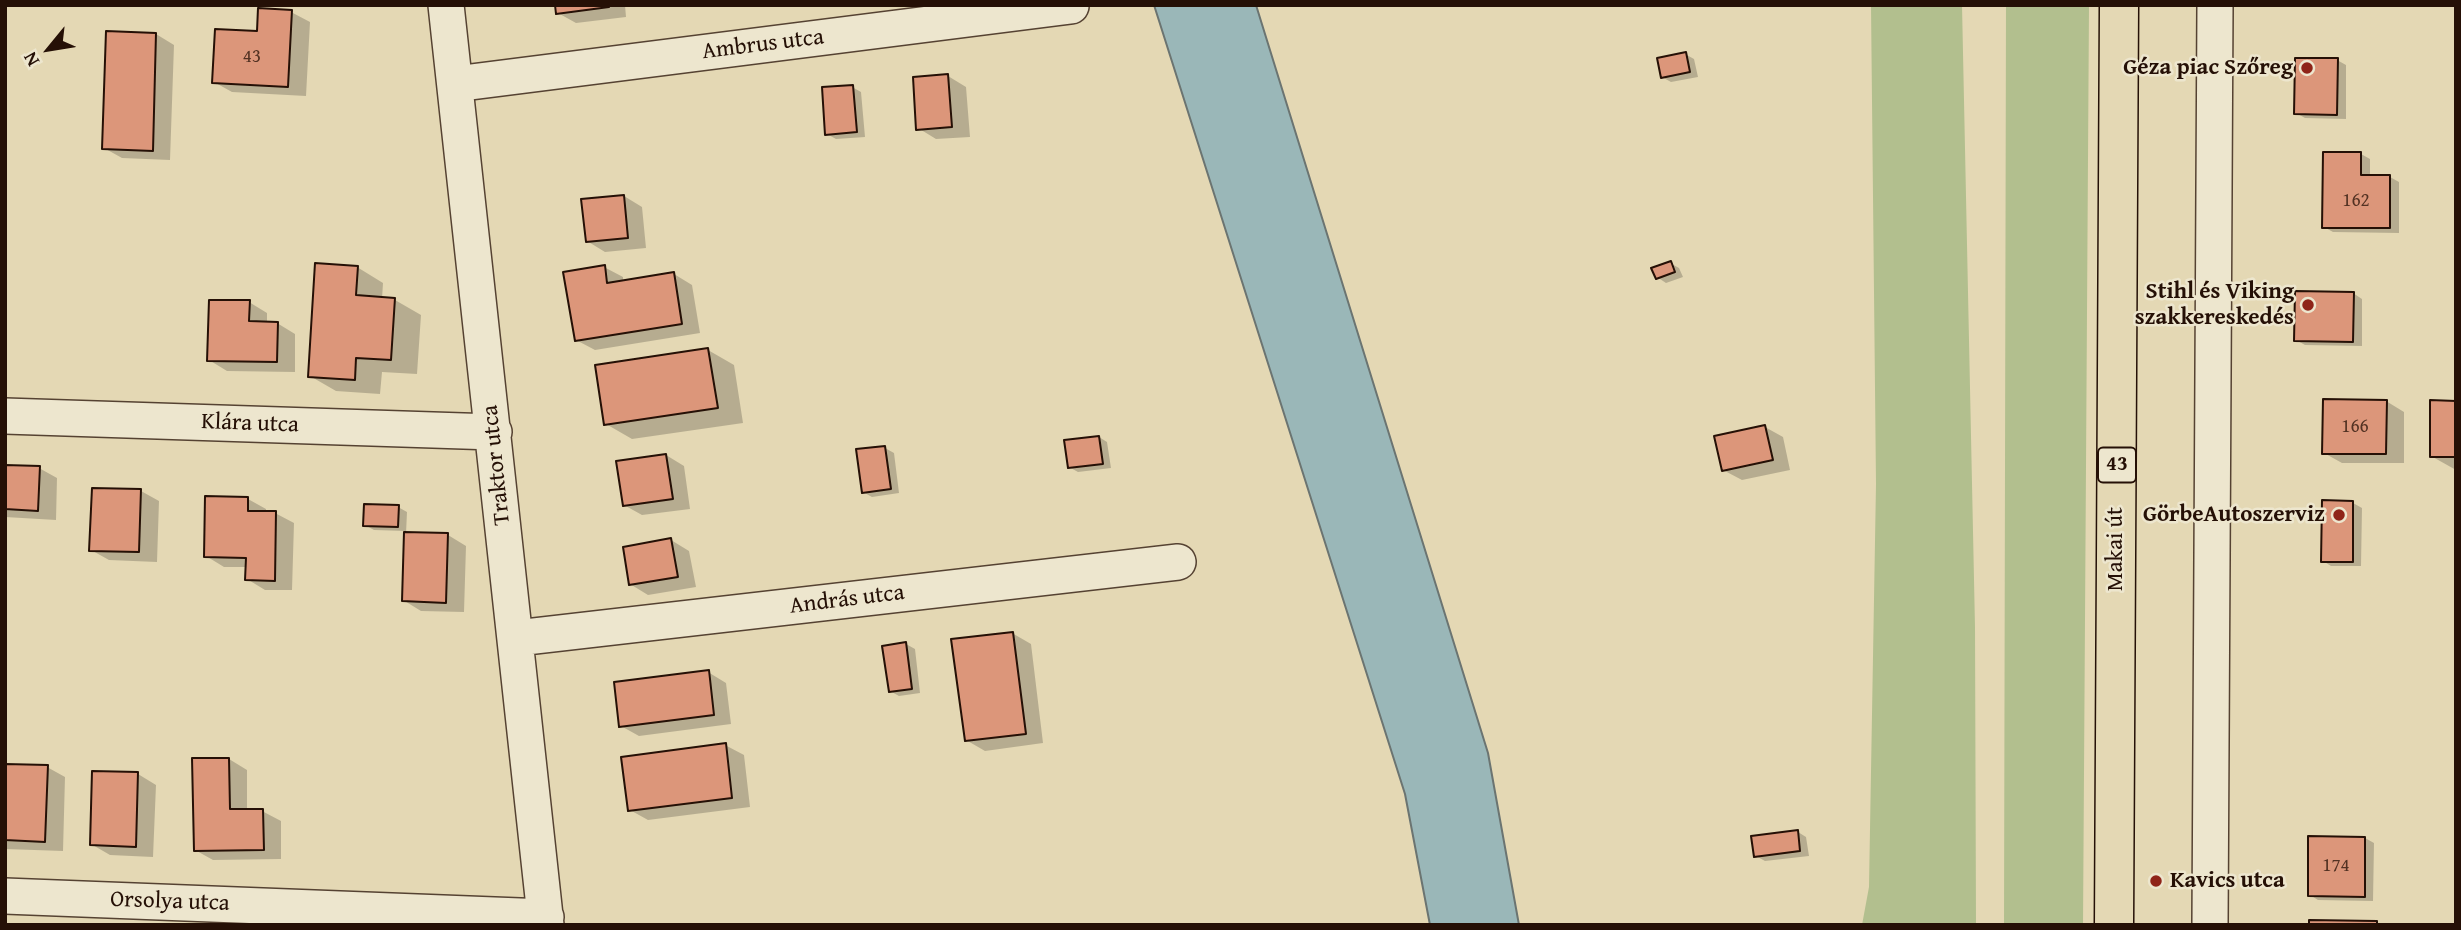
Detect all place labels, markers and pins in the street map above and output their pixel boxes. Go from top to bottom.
place label: Géza piac Szőreg [2123,54,2293,82]
marker: Géza piac Szőreg [2299,60,2315,76]
place label: Stihl és Viking szakkereskedés [2135,278,2294,332]
marker: Stihl és Viking szakkereskedés [2300,297,2316,313]
place label: GörbeAutoszerviz [2143,501,2325,529]
marker: GörbeAutoszerviz [2331,507,2347,523]
place label: Kavics utca [2170,867,2285,895]
marker: Kavics utca [2148,873,2164,889]

